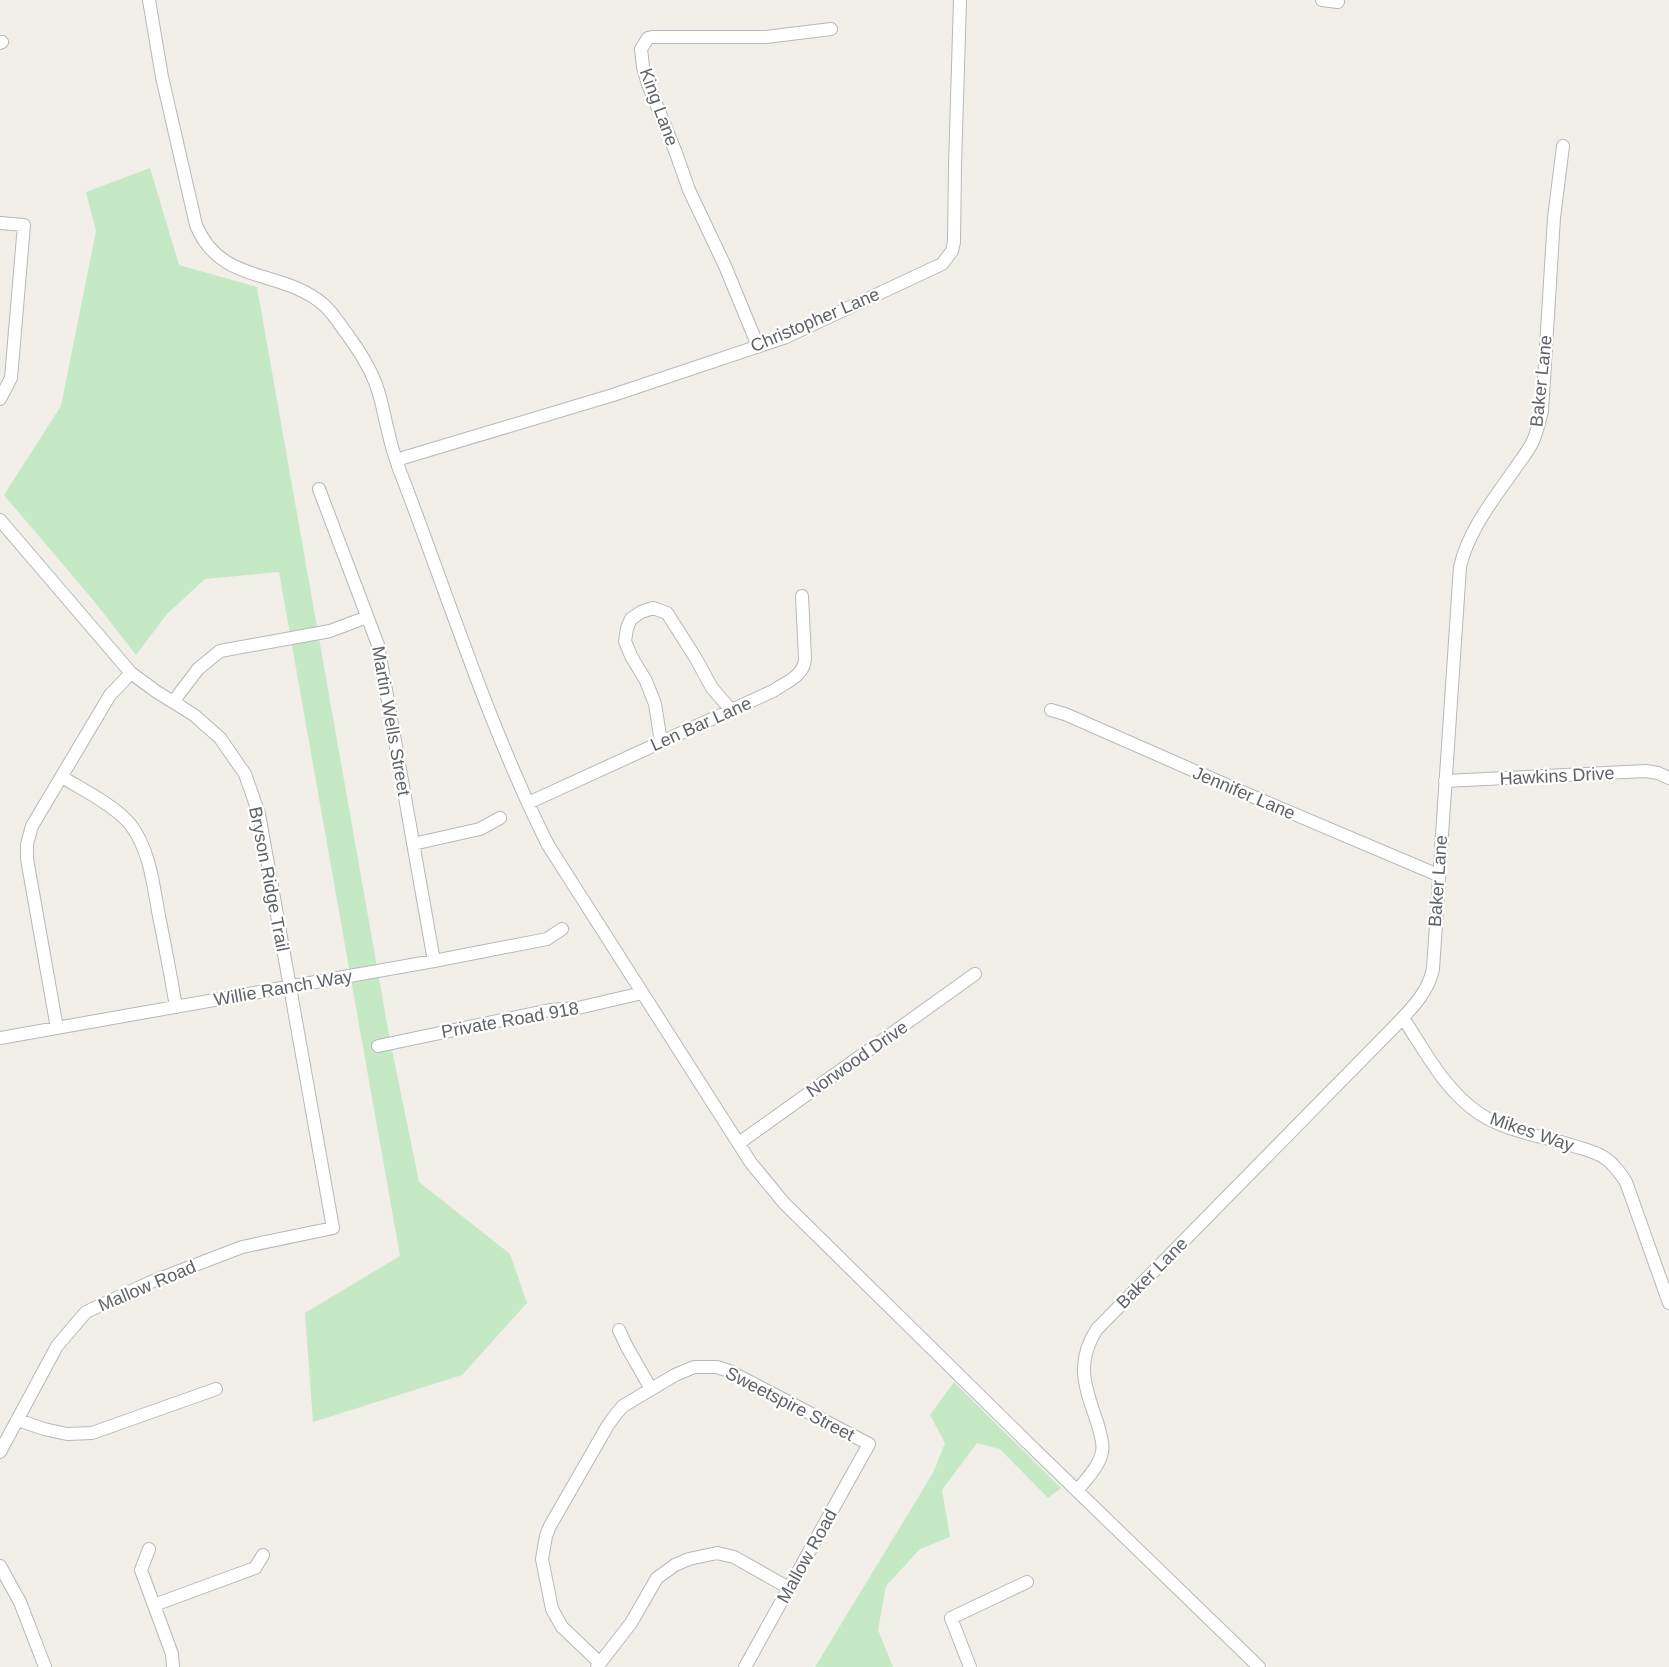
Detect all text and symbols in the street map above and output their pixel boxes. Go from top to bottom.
street label: King Lane [636,65,682,149]
street label: Christopher Lane [748,284,882,356]
street label: Baker Lane [1526,334,1556,428]
street label: Martin Wells Street [368,645,414,797]
street label: Len Bar Lane [648,693,754,755]
street label: Jennifer Lane [1190,762,1298,824]
street label: Hawkins Drive [1499,763,1615,789]
street label: Bryson Ridge Trail [245,805,293,953]
street label: Baker Lane [1425,834,1451,928]
street label: Willie Ranch Way [212,966,354,1010]
street label: Private Road 918 [440,998,580,1042]
street label: Norwood Drive [803,1017,911,1101]
street label: Mikes Way [1487,1108,1577,1156]
street label: Baker Lane [1112,1233,1192,1313]
street label: Mallow Road [95,1256,199,1316]
street label: Sweetspire Street [722,1363,858,1445]
street label: Mallow Road [773,1506,841,1606]

